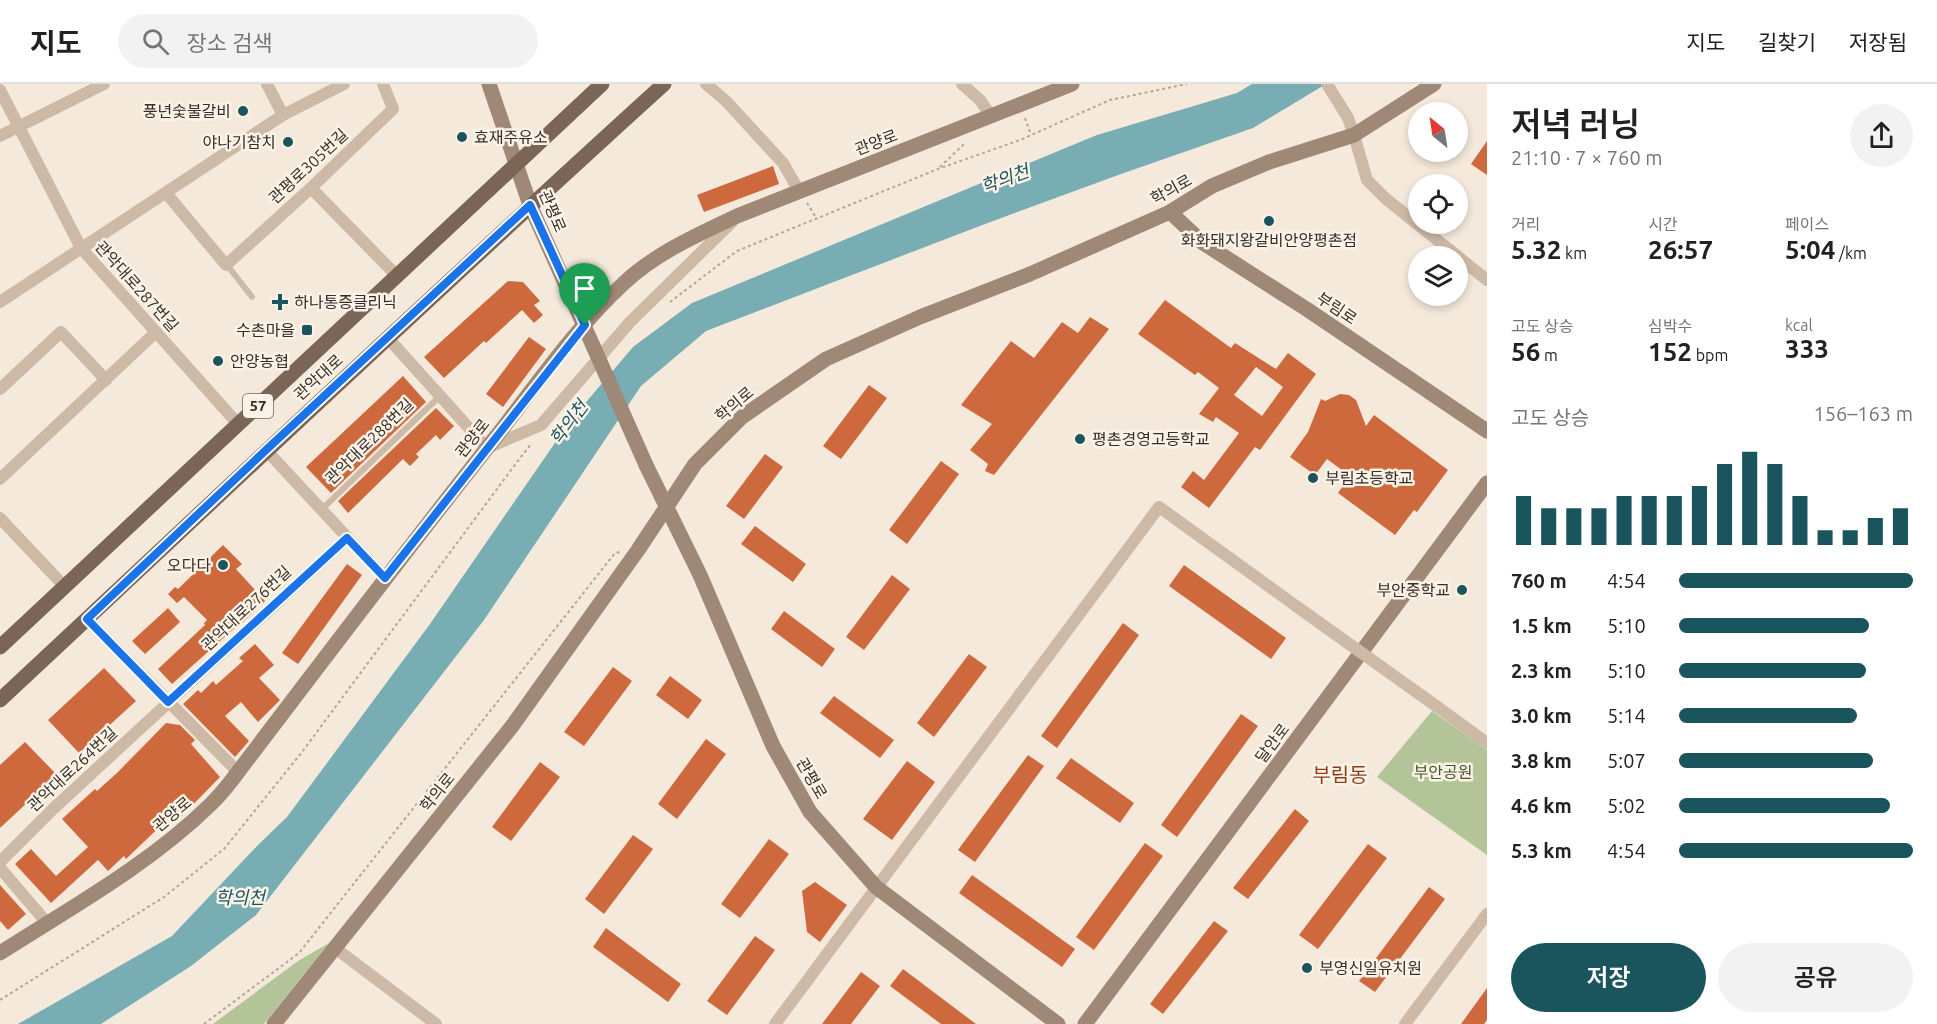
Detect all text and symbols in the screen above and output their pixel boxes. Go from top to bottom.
search box [118,14,538,68]
icon: search [139,25,172,58]
text: 지도 [30,27,82,58]
text: 장소 검색 [187,30,273,55]
text: 지도 [1686,30,1725,54]
text: 길찾기 [1758,30,1816,54]
text: 저장됨 [1849,30,1907,54]
place label: 풍년숯불갈비 [143,102,231,120]
north arrow [1408,102,1468,162]
map controls [1408,102,1468,306]
marker: 풍년숯불갈비 [236,104,250,118]
button: share [1850,104,1913,167]
text: 저녁 러닝 [1511,105,1640,142]
street label: 관평로305번길 [265,125,351,207]
street label: 관양로 [852,126,900,158]
place label: 효재주유소 [474,128,548,146]
marker: 효재주유소 [455,130,469,144]
place label: 야나기참치 [202,133,276,151]
marker: 야나기참치 [281,135,295,149]
text: 21:10 · 7 × 760 m [1511,146,1663,169]
water label: 학의천 [978,159,1034,196]
street label: 학의로 [1147,170,1195,208]
button: locate [1408,174,1468,234]
street label: 관평로 [536,187,570,235]
marker: 화화돼지왕갈비안양평촌점 [1262,214,1276,228]
text: 거리 [1511,215,1540,233]
text: 시간 [1648,215,1677,233]
text: 페이스 [1785,215,1829,233]
place label: 화화돼지왕갈비안양평촌점 [1181,231,1357,249]
text: 5.32 [1511,235,1561,264]
text: 26:57 [1648,235,1713,264]
text: 5:04 [1785,235,1835,264]
street label: 관악대로287번길 [92,237,182,335]
text: km [1561,244,1587,262]
text: /km [1835,244,1867,262]
button: layers [1408,246,1468,306]
pin [559,263,610,325]
icon: arrive [568,272,601,305]
street label: 부림로 [1314,288,1361,328]
marker: 하나통증클리닉 [271,293,289,311]
place label: 하나통증클리닉 [294,293,397,311]
text: kcal [1785,316,1813,334]
text: 고도 상승 [1511,317,1574,335]
text: 심박수 [1648,317,1692,335]
place label: 수촌마을 [236,321,295,339]
marker: 수촌마을 [300,323,314,337]
text: 333 [1785,334,1829,363]
text: 56 [1511,337,1540,366]
text: 152 [1648,337,1692,366]
text: m [1540,346,1558,364]
text: bpm [1692,346,1728,364]
street label: 관악대로 [290,350,346,403]
place label: 안양농협 [230,352,289,370]
marker: 안양농협 [211,354,225,368]
street label: 학의로 [711,383,757,425]
road number: 57 [243,394,273,418]
street label: 관악대로288번길 [321,394,417,488]
water label: 학의천 [545,395,593,448]
text: 156–163 m [1814,402,1913,425]
text: 고도 상승 [1511,406,1589,429]
street label: 관양로 [451,415,493,461]
place label: 평촌경영고등학교 [1092,430,1210,448]
marker: 평촌경영고등학교 [1073,432,1087,446]
place label: 부림초등학교 [1325,469,1413,487]
marker: 부림초등학교 [1306,471,1320,485]
place label: 오다다 [167,556,211,574]
marker: 오다다 [216,558,230,572]
street label: 관악대로276번길 [198,562,294,654]
text: 760 m [1511,569,1567,592]
text: 4:54 [1607,569,1646,592]
place label: 부안중학교 [1376,581,1450,599]
marker: 부안중학교 [1455,583,1469,597]
text: 1.5 km [1511,614,1572,637]
text: 5:10 [1607,614,1646,637]
text: 2.3 km [1511,659,1572,682]
text: 5:10 [1607,659,1646,682]
text: 3.0 km [1511,704,1572,727]
text: 5:14 [1607,704,1646,727]
street label: 달안로 [1252,720,1293,766]
street label: 관악대로264번길 [24,723,120,815]
text: 3.8 km [1511,749,1572,772]
text: 5:07 [1607,749,1646,772]
street label: 관평로 [793,754,831,802]
district label: 부림동 [1312,763,1368,786]
park label: 부안공원 [1414,763,1472,781]
street label: 학의로 [416,769,458,815]
street label: 관양로 [149,793,195,835]
text: 4.6 km [1511,794,1572,817]
text: 5:02 [1607,794,1646,817]
text: 5.3 km [1511,839,1572,862]
text: 4:54 [1607,839,1646,862]
water label: 학의천 [215,887,267,907]
button: 저장 [1511,943,1706,1012]
button: 공유 [1718,943,1913,1012]
place label: 부영신일유치원 [1319,959,1422,977]
marker: 부영신일유치원 [1300,961,1314,975]

